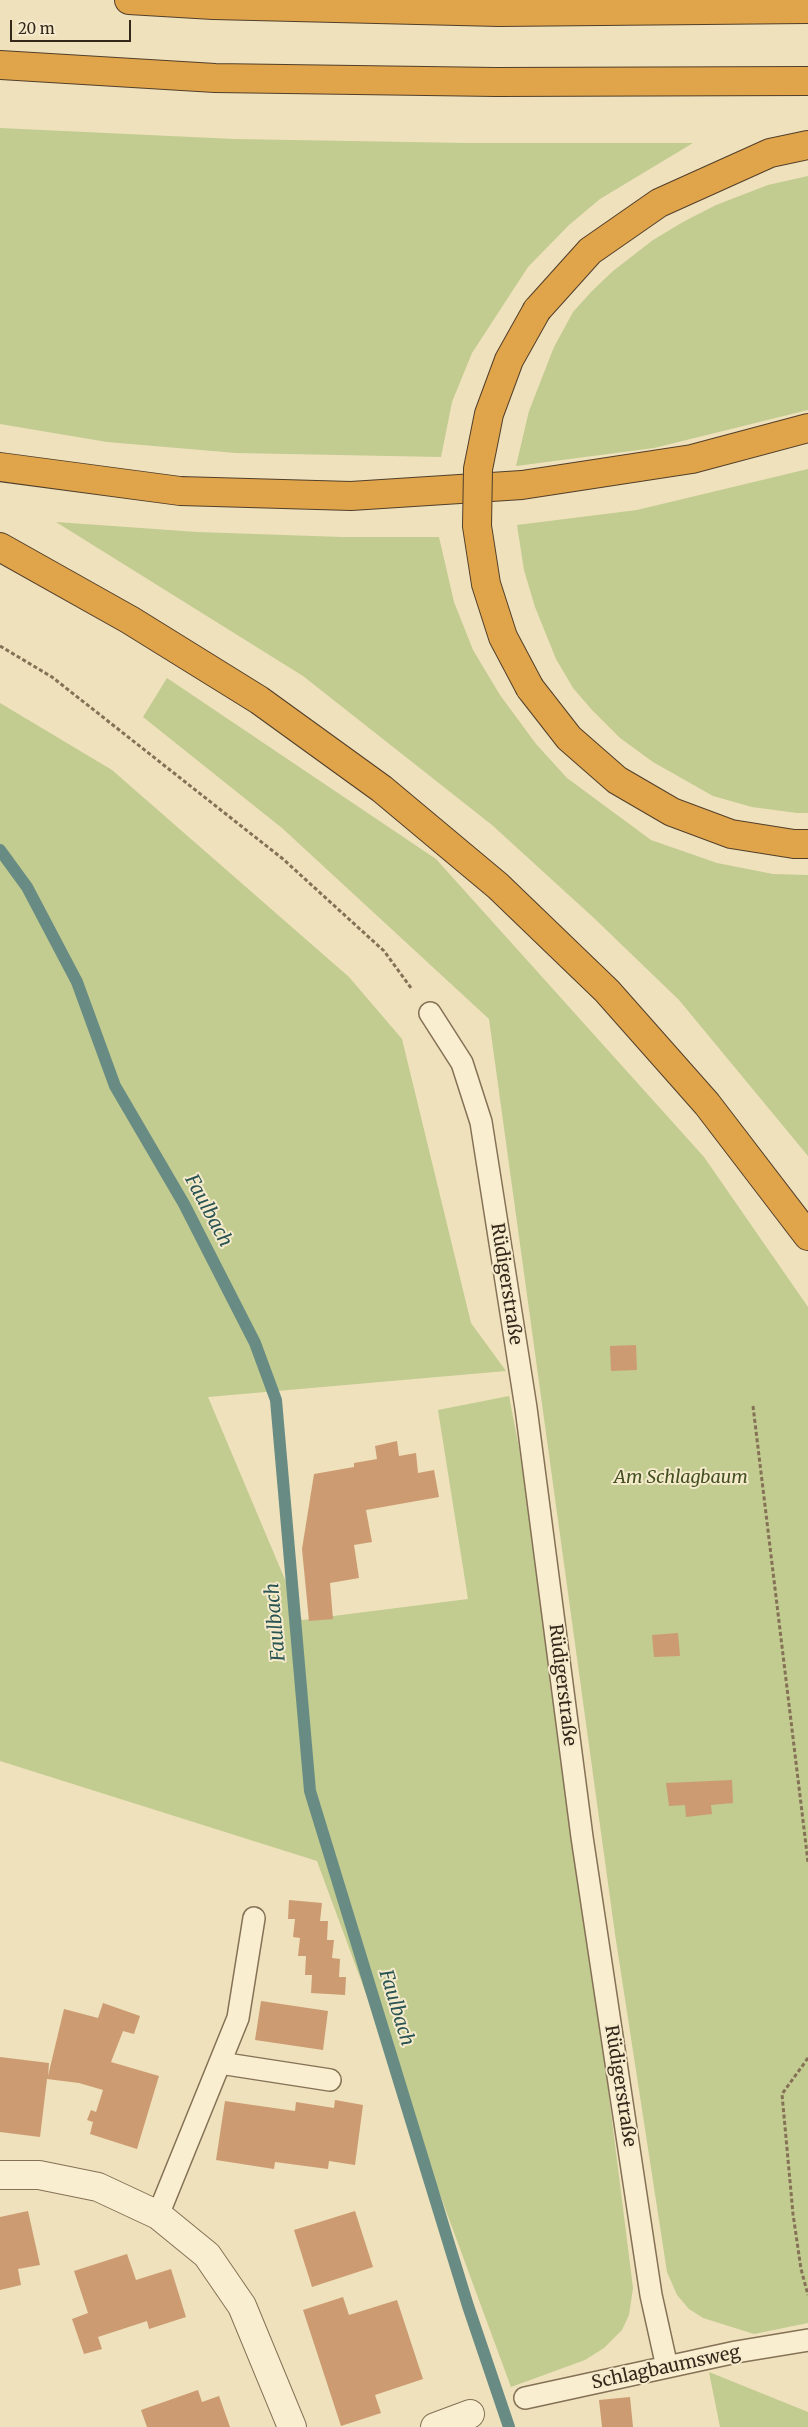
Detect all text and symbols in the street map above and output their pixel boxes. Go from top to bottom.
scale bar [12,10,134,42]
text: 20 m [18,19,55,38]
water label: Faulbach [179,1171,237,1251]
street label: Rüdigerstraße [486,1222,526,1346]
park label: Am Schlagbaum [614,1467,748,1489]
water label: Faulbach [261,1582,291,1662]
street label: Rüdigerstraße [544,1623,580,1747]
water label: Faulbach [374,1967,418,2049]
street label: Rüdigerstraße [600,2024,640,2148]
street label: Schlagbaumsweg [590,2342,742,2394]

